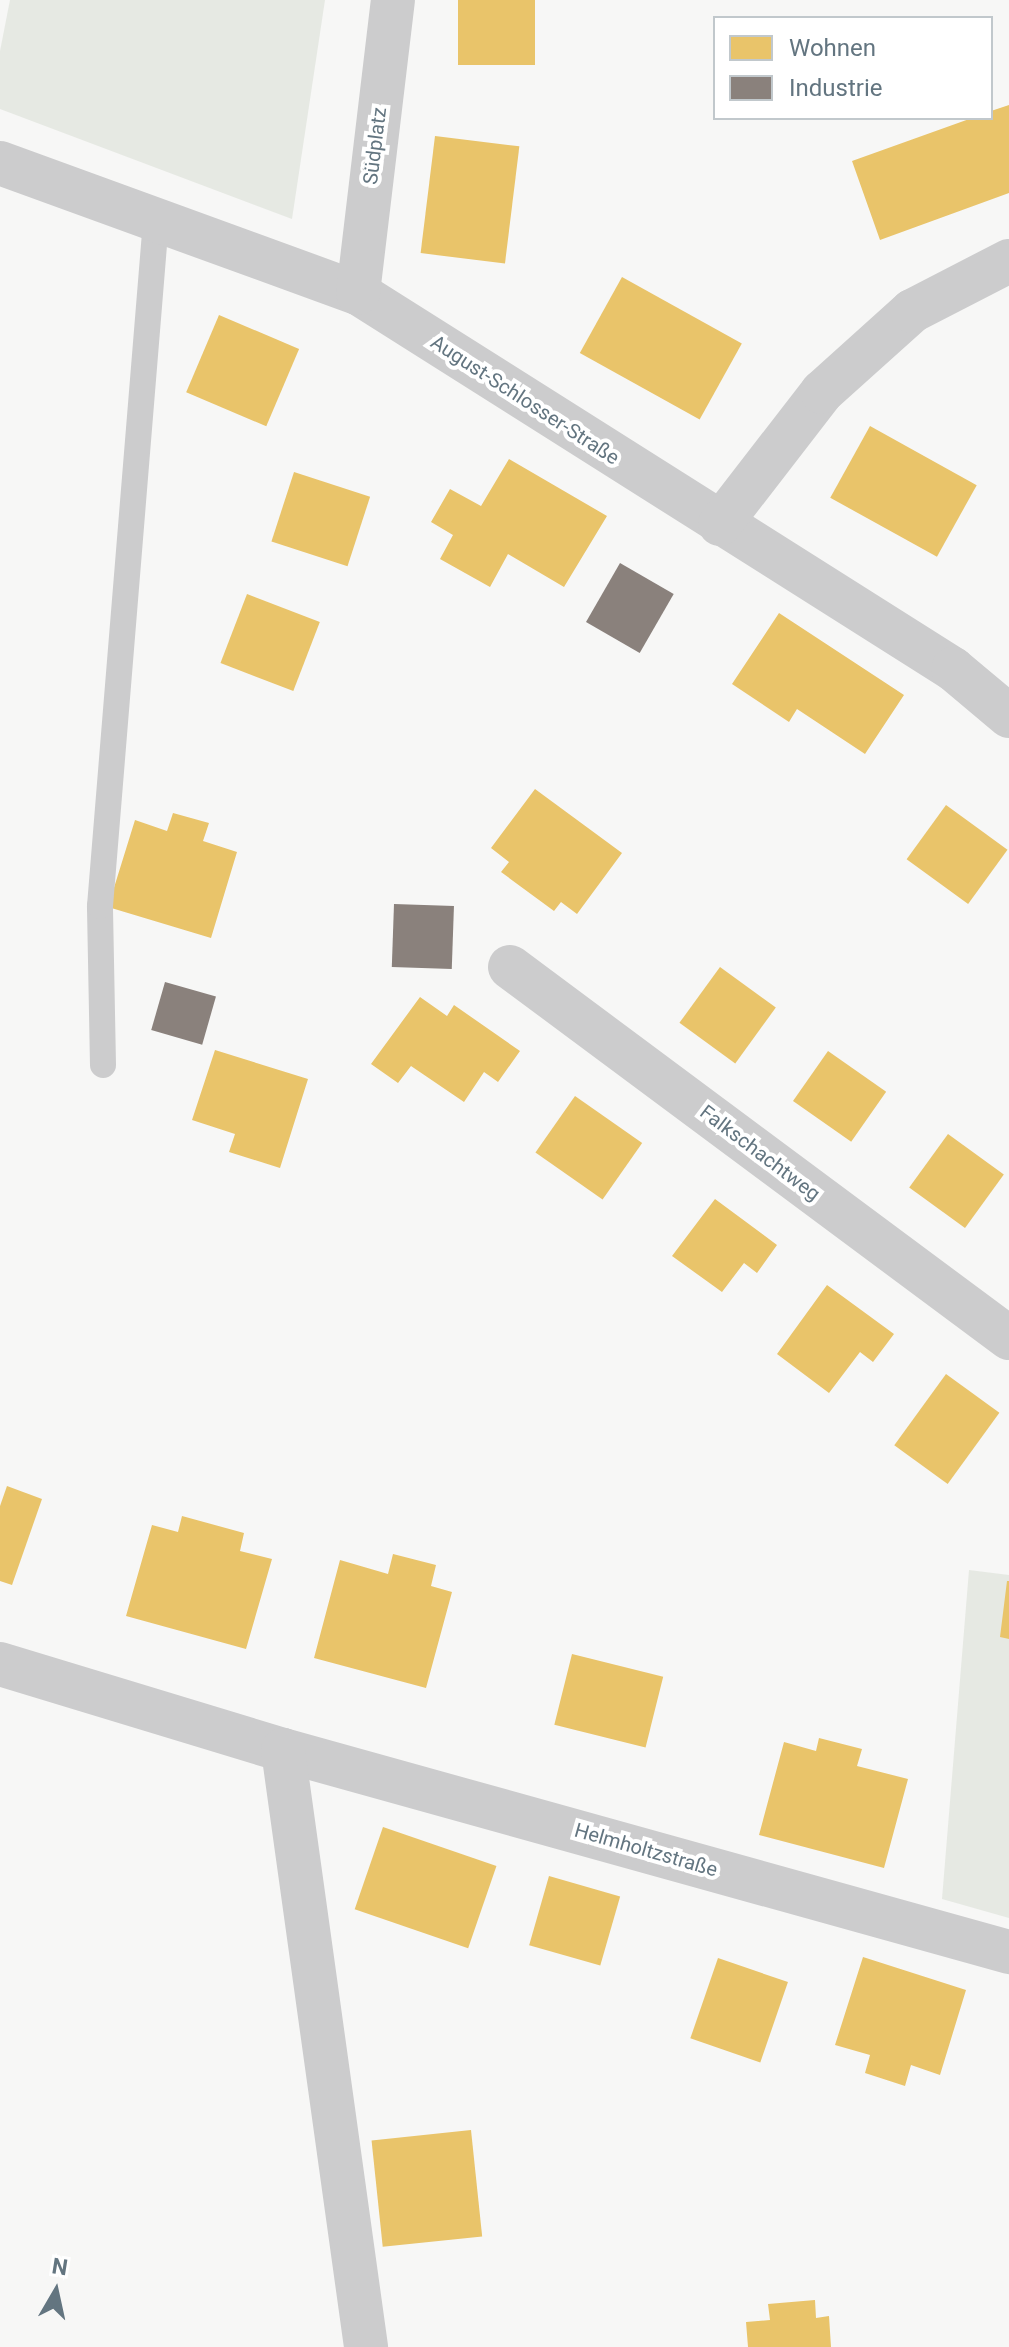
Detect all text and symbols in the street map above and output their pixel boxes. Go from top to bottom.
legend [713,16,993,120]
text: Wohnen [789,34,876,62]
text: Industrie [789,74,882,102]
street label: Südplatz [358,106,392,186]
street label: August-Schlosser-Straße [426,330,624,470]
street label: Falkschachtweg [695,1100,825,1206]
street label: Helmholtzstraße [572,1818,720,1882]
north arrow [16,2251,96,2331]
text: N [50,2253,69,2280]

